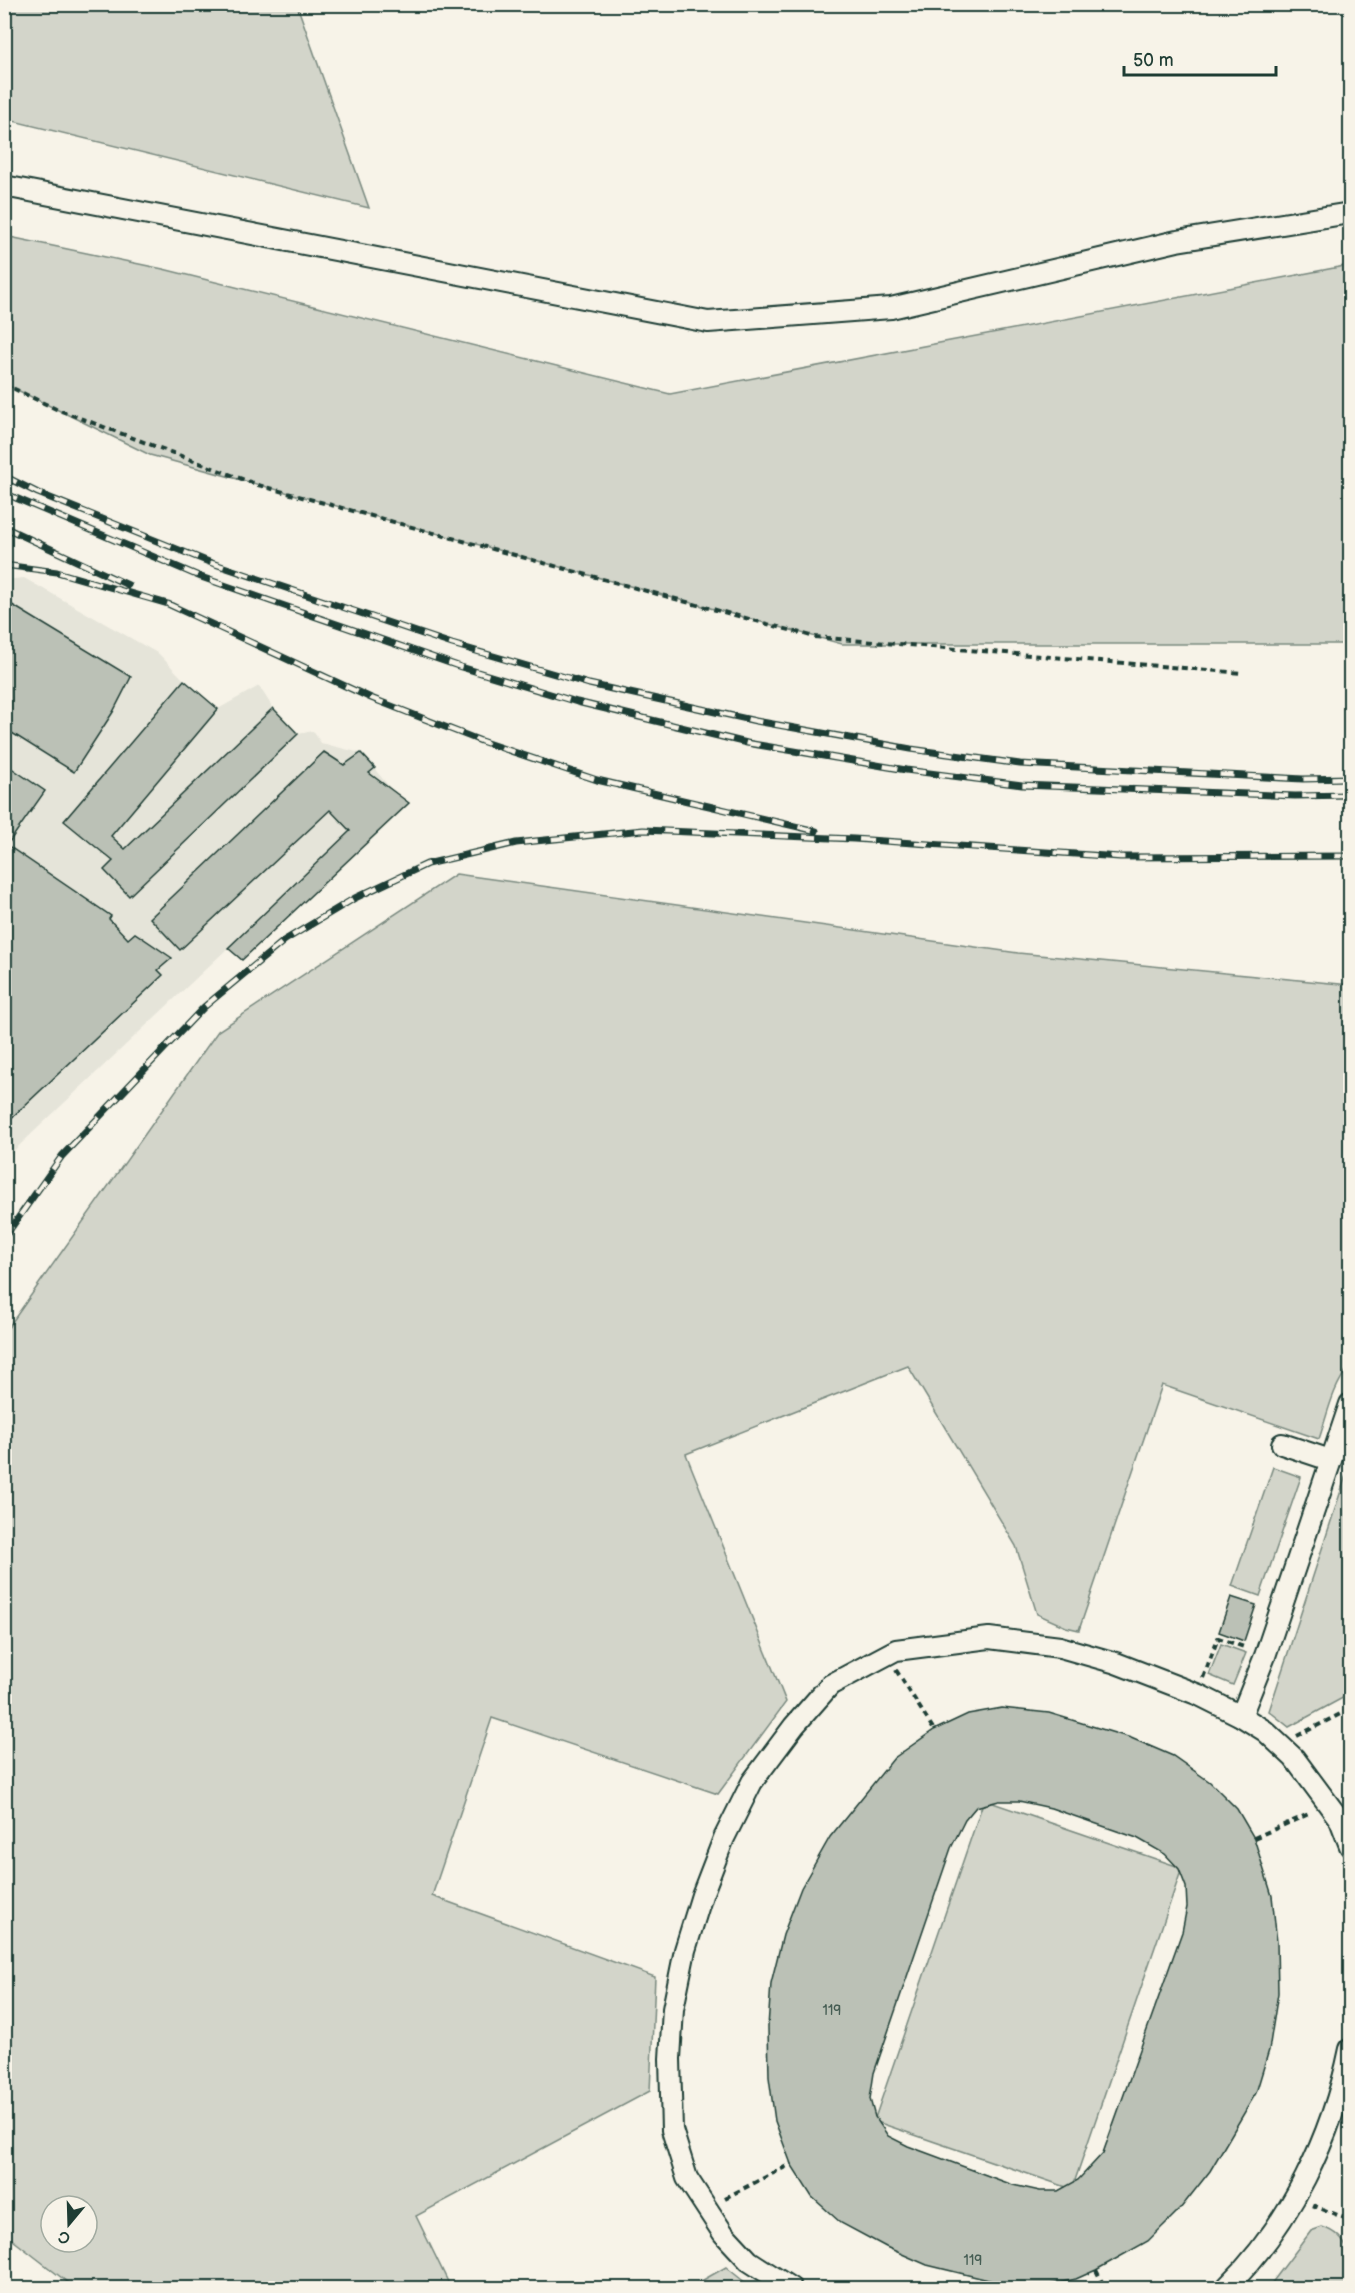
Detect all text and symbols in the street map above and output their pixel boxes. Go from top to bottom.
scale bar [1124,39,1276,77]
text: 50 m [1133,50,1174,71]
house number: 119 [823,2002,841,2019]
north arrow [39,2194,99,2254]
text: С [56,2226,73,2248]
house number: 119 [964,2252,982,2269]

